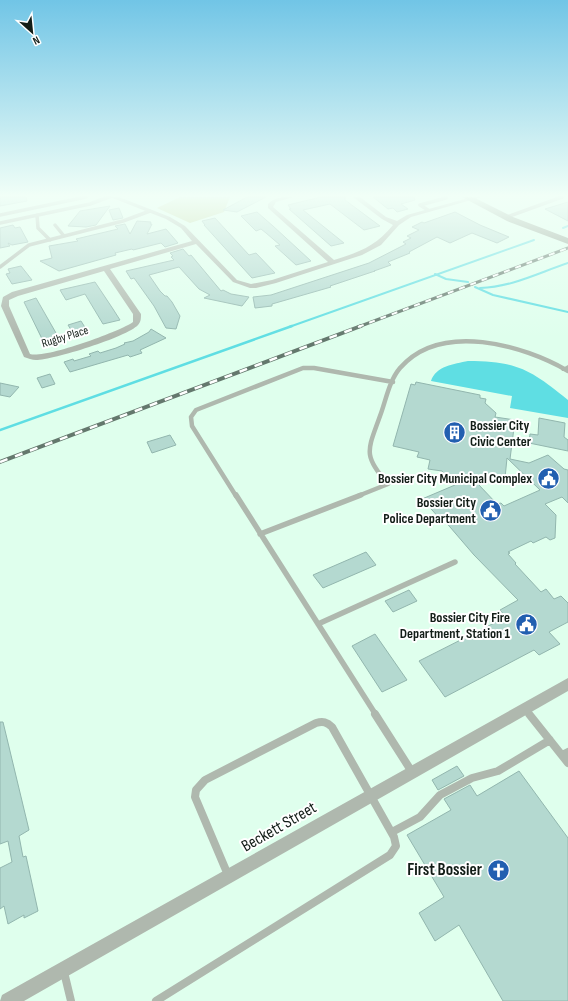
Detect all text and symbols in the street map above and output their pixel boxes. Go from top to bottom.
north arrow [12,12,52,52]
text: N [31,33,42,48]
street label: Rugby Place [40,323,90,351]
place label: Bossier City Civic Center [470,417,532,450]
building icon: Bossier City Civic Center [442,420,468,446]
public building icon: Bossier City Municipal Complex [535,465,561,491]
place label: Bossier City Municipal Complex [378,470,532,487]
place label: Bossier City Police Department [383,494,476,527]
public building icon: Bossier City Police Department [478,497,504,523]
place label: Bossier City Fire Department, Station 1 [400,609,511,642]
public building icon: Bossier City Fire Department, Station 1 [513,612,539,638]
street label: Beckett Street [238,798,320,856]
church icon: First Bossier [485,857,511,883]
place label: First Bossier [407,860,482,880]

